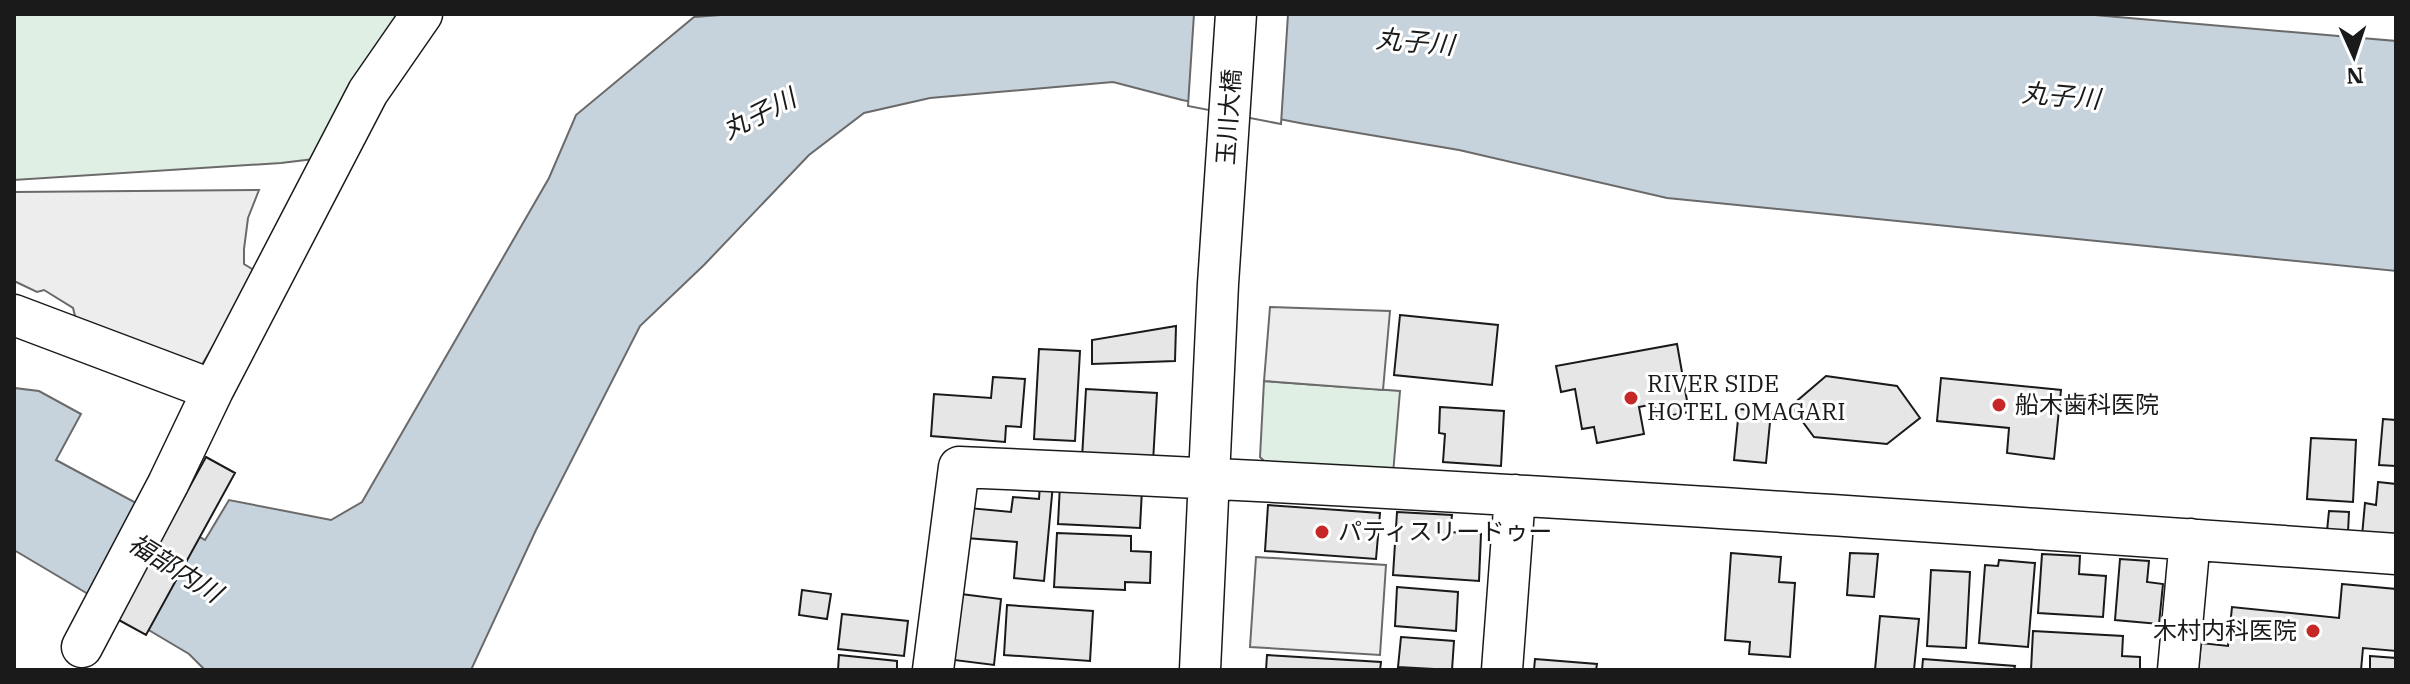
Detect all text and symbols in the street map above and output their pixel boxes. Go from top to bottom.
north arrow [2314,16,2394,96]
water label: 丸子川 [1375,21,1458,62]
text: N [2346,62,2365,91]
street label: 玉川大橋 [1209,68,1247,166]
water label: 丸子川 [2021,75,2104,116]
water label: 丸子川 [716,79,804,146]
place label: RIVER SIDE HOTEL OMAGARI [1647,367,1846,427]
place label: 船木歯科医院 [2015,388,2159,420]
marker: RIVER SIDE HOTEL OMAGARI [1622,389,1640,407]
marker: 船木歯科医院 [1990,396,2008,414]
place label: パティスリードゥー [1338,515,1553,547]
marker: パティスリードゥー [1313,523,1331,541]
water label: 福部内川 [122,525,231,611]
place label: 木村内科医院 [2153,614,2297,646]
marker: 木村内科医院 [2304,622,2322,640]

